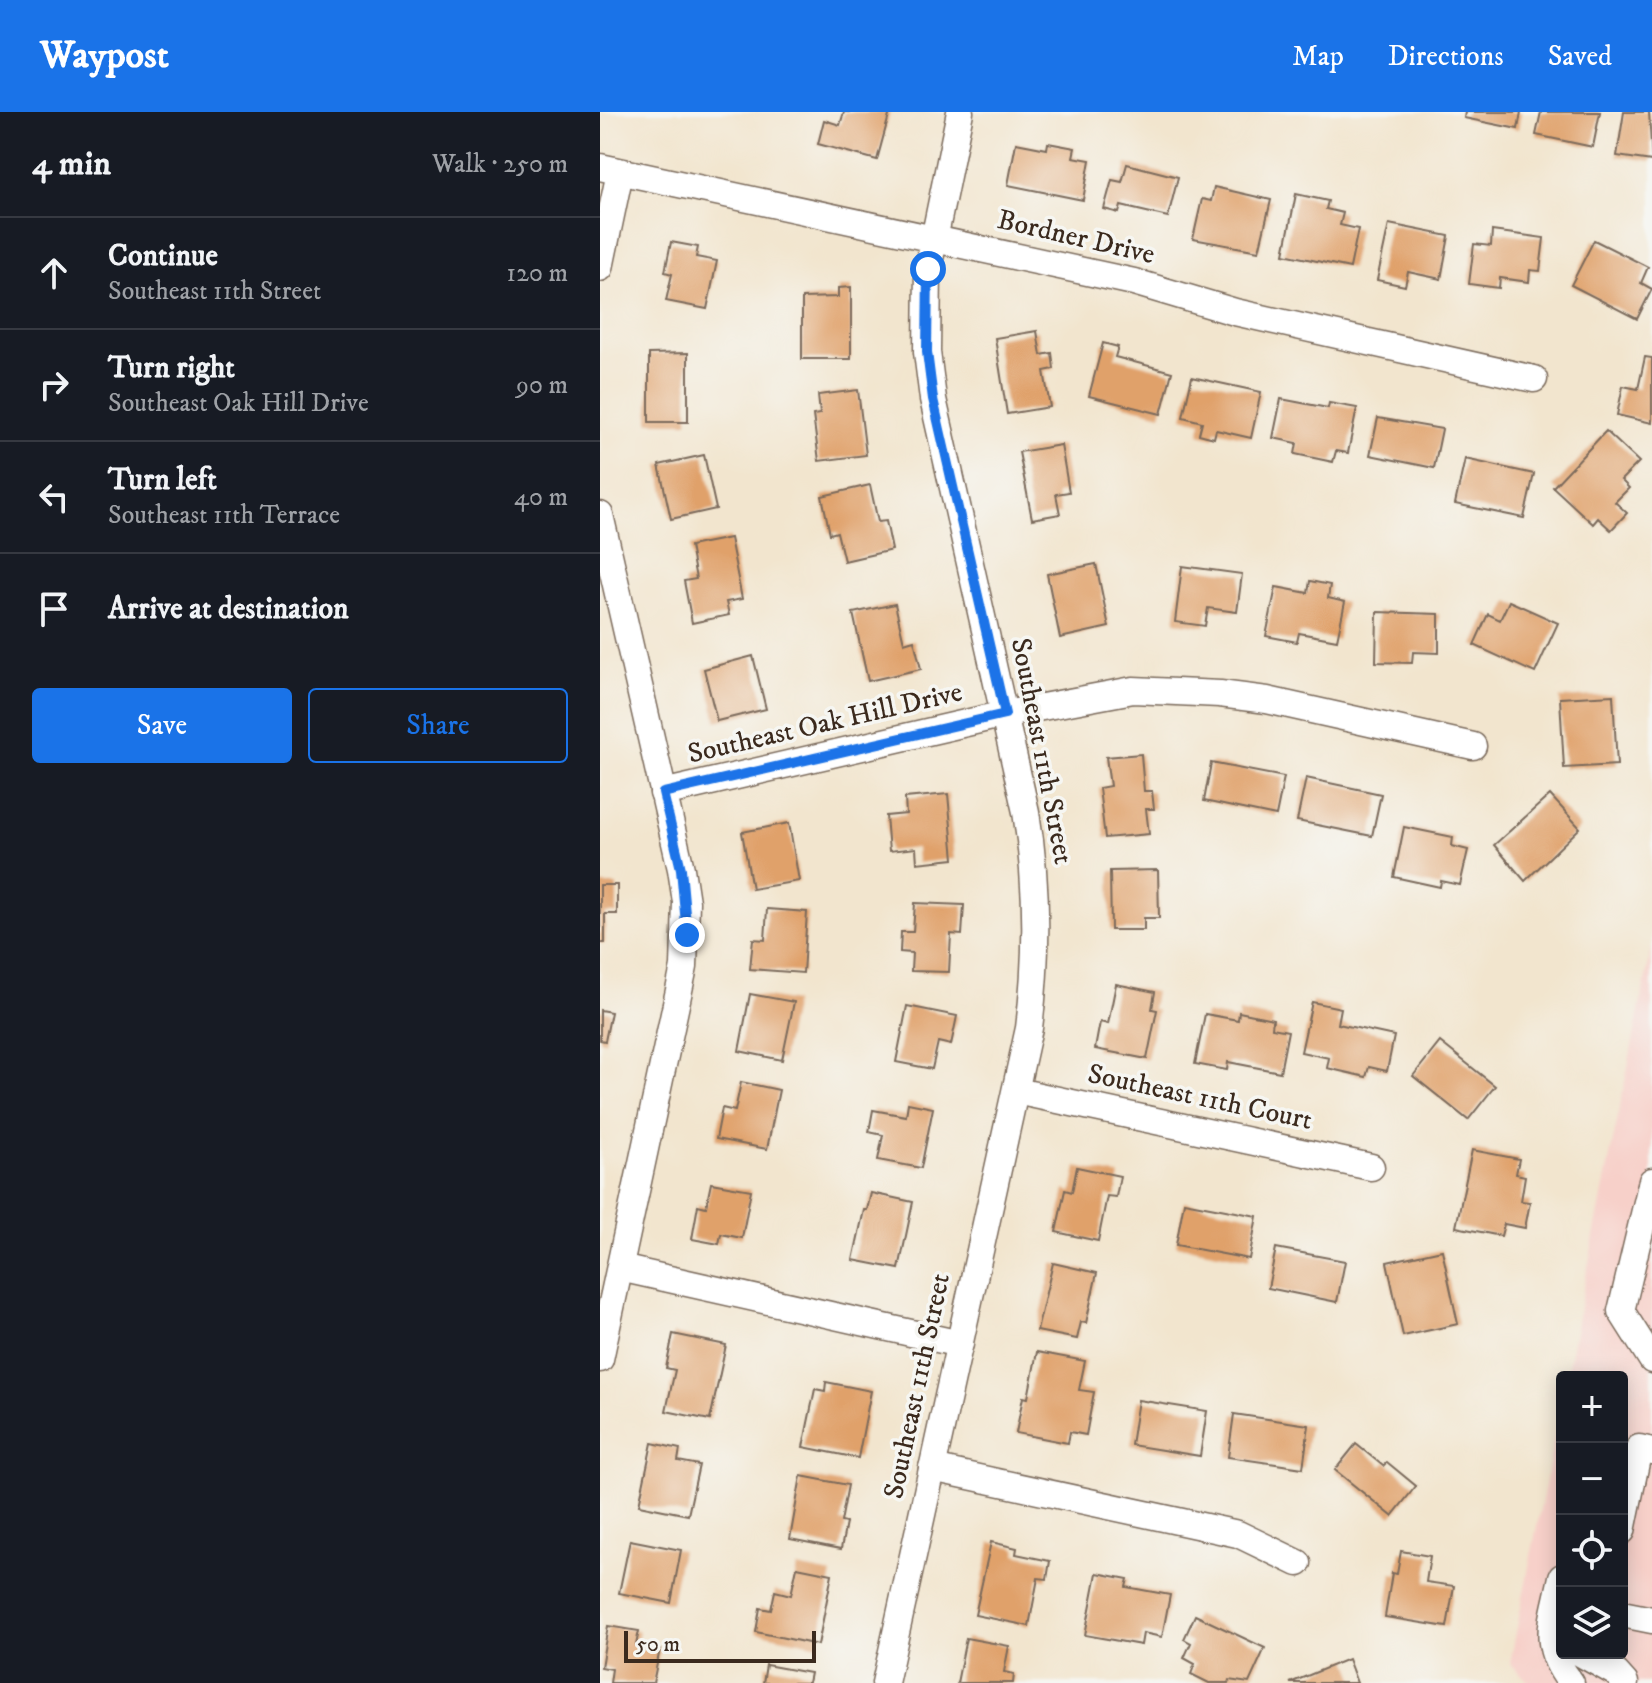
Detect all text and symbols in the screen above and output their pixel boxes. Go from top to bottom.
text: Waypost [40,32,169,80]
text: Map [1292,39,1344,74]
text: Directions [1388,39,1504,74]
text: Saved [1548,39,1612,74]
text: 4 min [32,143,111,185]
text: Walk · 250 m [432,148,568,181]
street label: Bordner Drive [994,202,1158,272]
text: Continue [108,238,218,275]
icon: ahead [32,251,76,295]
route start [910,251,946,287]
text: 120 m [507,257,568,290]
text: Southeast 11th Street [108,275,321,308]
text: Turn right [108,350,235,387]
icon: right [32,363,76,407]
text: 90 m [516,369,568,402]
text: Southeast Oak Hill Drive [108,387,369,420]
text: Turn left [108,462,217,499]
icon: left [32,475,76,519]
text: 40 m [514,481,568,514]
text: Southeast 11th Terrace [108,499,340,532]
icon: arrive [32,587,76,631]
text: Arrive at destination [108,591,349,628]
street label: Southeast 11th Street [1003,635,1081,867]
street label: Southeast Oak Hill Drive [684,674,966,772]
button: Save [32,688,292,763]
button: Share [308,688,568,763]
route end [669,917,705,953]
street label: Southeast 11th Court [1085,1056,1315,1138]
street label: Southeast 11th Street [876,1270,958,1502]
map controls [1556,1371,1628,1659]
button: + [1556,1371,1628,1443]
button: − [1556,1443,1628,1515]
button: locate [1556,1515,1628,1587]
button: layers [1556,1587,1628,1659]
scale bar [624,1627,816,1663]
text: 50 m [636,1631,680,1658]

